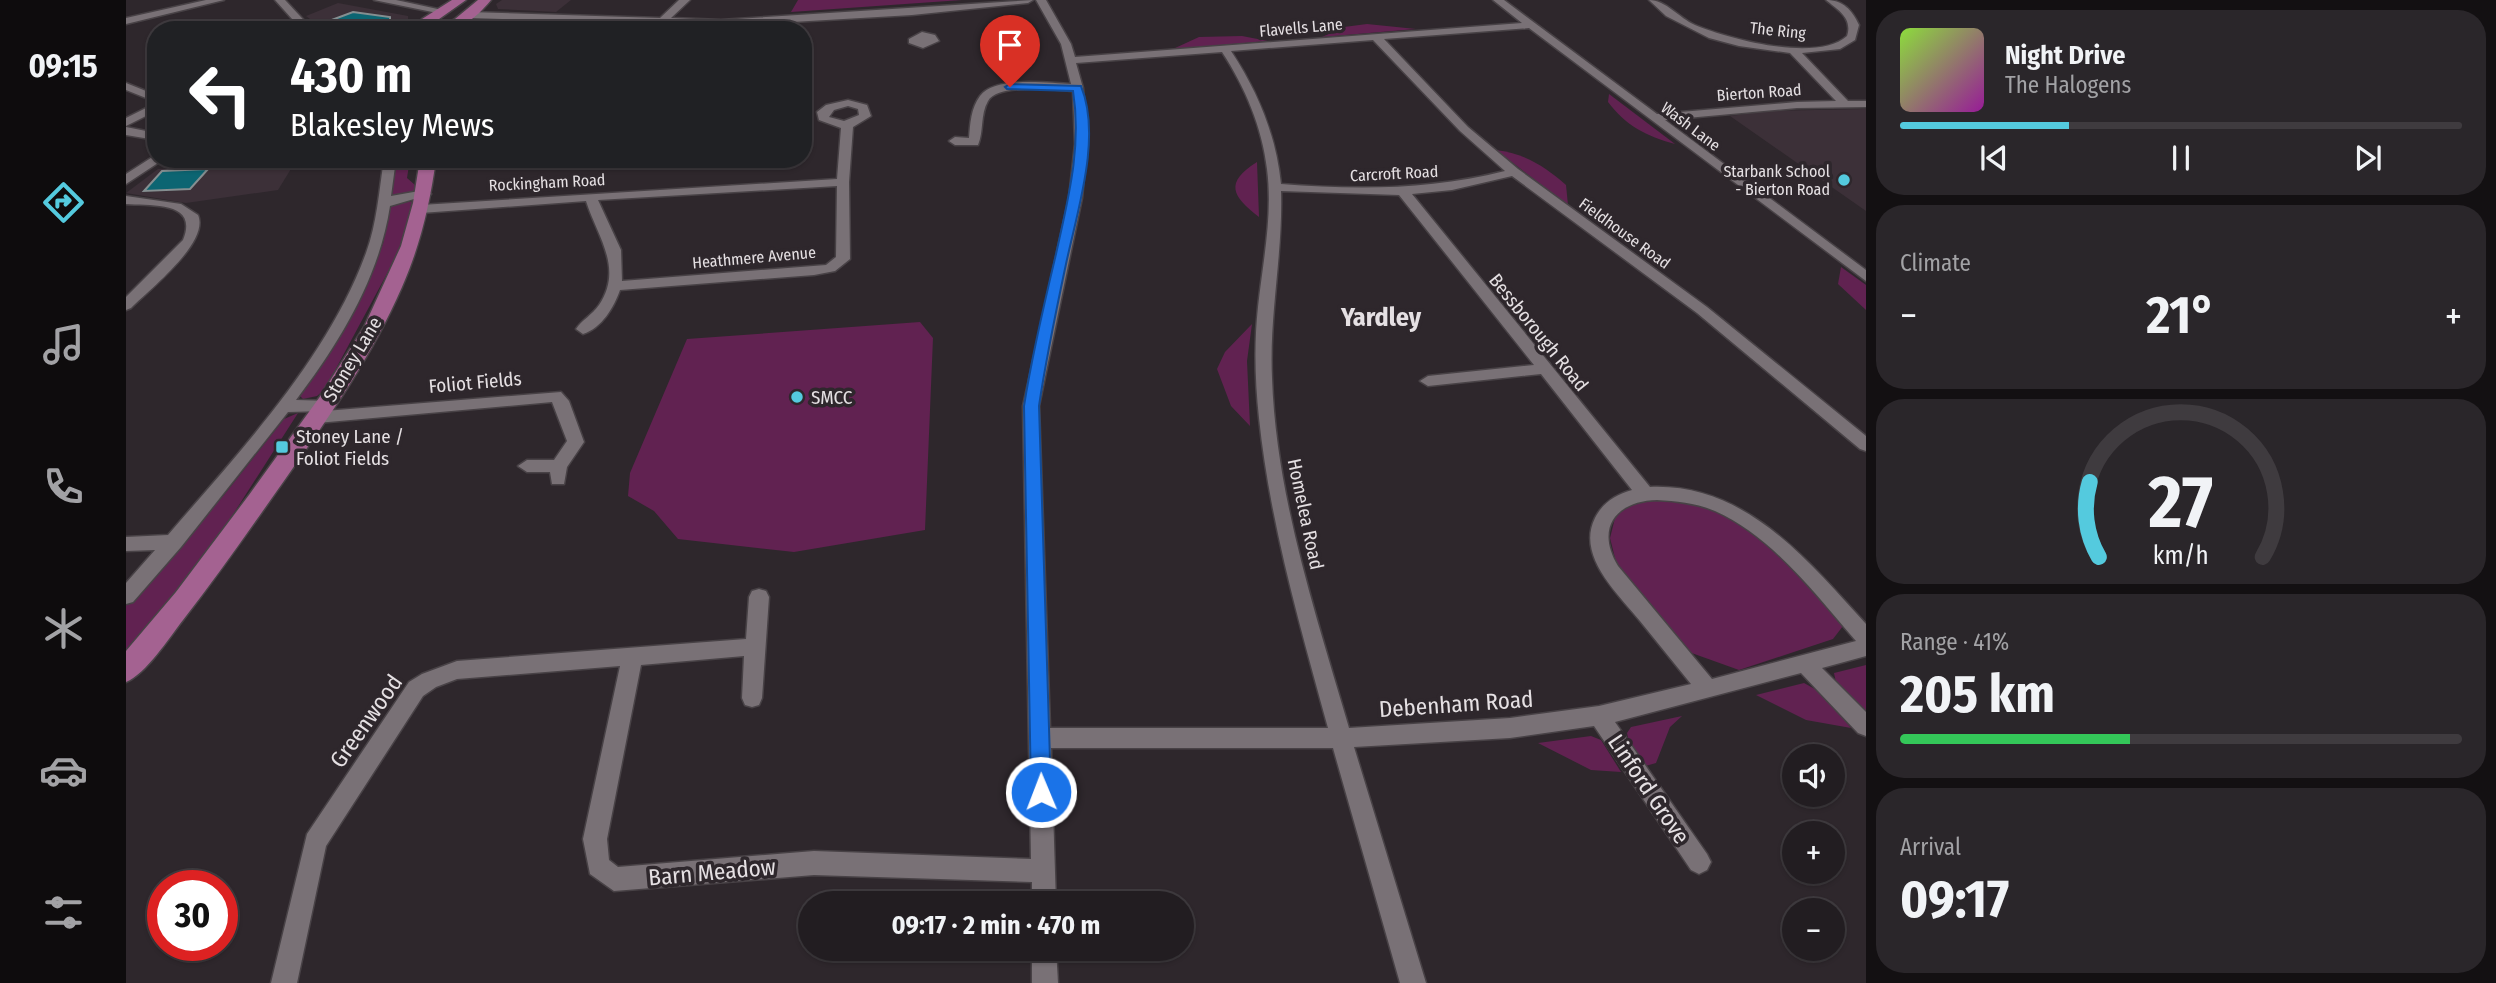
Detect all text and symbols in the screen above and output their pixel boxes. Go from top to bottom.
street label: Flavells Lane [1258,14,1344,41]
pin [980,15,1040,87]
street label: The Ring [1749,18,1807,43]
icon: arrive [991,26,1029,64]
text: Night Drive [2005,40,2125,71]
text: 430 m [290,46,412,105]
text: 09:15 [28,47,98,85]
icon: left [175,49,266,140]
text: The Halogens [2005,71,2131,99]
street label: Bierton Road [1716,80,1802,105]
street label: Wash Lane [1657,98,1724,155]
text: Blakesley Mews [290,106,495,144]
icon: previous [1975,139,2013,177]
icon: pause [2162,139,2200,177]
icon: next [2349,139,2387,177]
street label: Carcroft Road [1349,162,1439,185]
place label: Starbank School - Bierton Road [1723,162,1830,199]
street label: Rockingham Road [488,170,606,195]
marker: Starbank School - Bierton Road [1836,172,1852,188]
icon: directions [39,178,88,227]
street label: Fieldhouse Road [1575,194,1674,273]
street label: Heathmere Avenue [691,243,817,272]
text: Climate [1900,249,1971,277]
street label: Bessborough Road [1484,269,1593,396]
text: 21° [2146,284,2216,347]
text: − [1900,293,1917,339]
text: + [2445,293,2462,339]
district label: Yardley [1340,302,1422,333]
street label: Stoney Lane [318,313,387,406]
icon: music [39,320,88,369]
street label: Foliot Fields [428,367,522,398]
place label: SMCC [811,386,853,409]
marker: SMCC [789,389,805,405]
place label: Stoney Lane / Foliot Fields [296,425,404,470]
marker: Stoney Lane / Foliot Fields [274,439,290,455]
street label: Homelea Road [1283,457,1328,572]
text: 27 [2148,460,2213,547]
icon: phone [39,462,88,511]
text: km/h [2153,541,2209,571]
icon: climate [39,604,88,653]
text: Range · 41% [1900,628,2009,656]
text: 205 km [1900,663,2055,726]
street label: Greenwood [324,669,408,773]
street label: Debenham Road [1378,685,1534,723]
street label: Linford Grove [1602,729,1696,849]
map controls [1782,744,1845,961]
button: sound [1782,744,1845,807]
icon: car [39,746,88,795]
position arrow [1004,755,1078,829]
button: + [1782,821,1845,884]
text: Arrival [1900,833,1961,861]
street label: Barn Meadow [647,852,777,892]
text: 09:17 [1900,868,2009,931]
speed limit sign: 30 [147,870,238,961]
icon: filters [39,888,88,937]
button: − [1782,898,1845,961]
text: 09:17 · 2 min · 470 m [892,910,1100,941]

